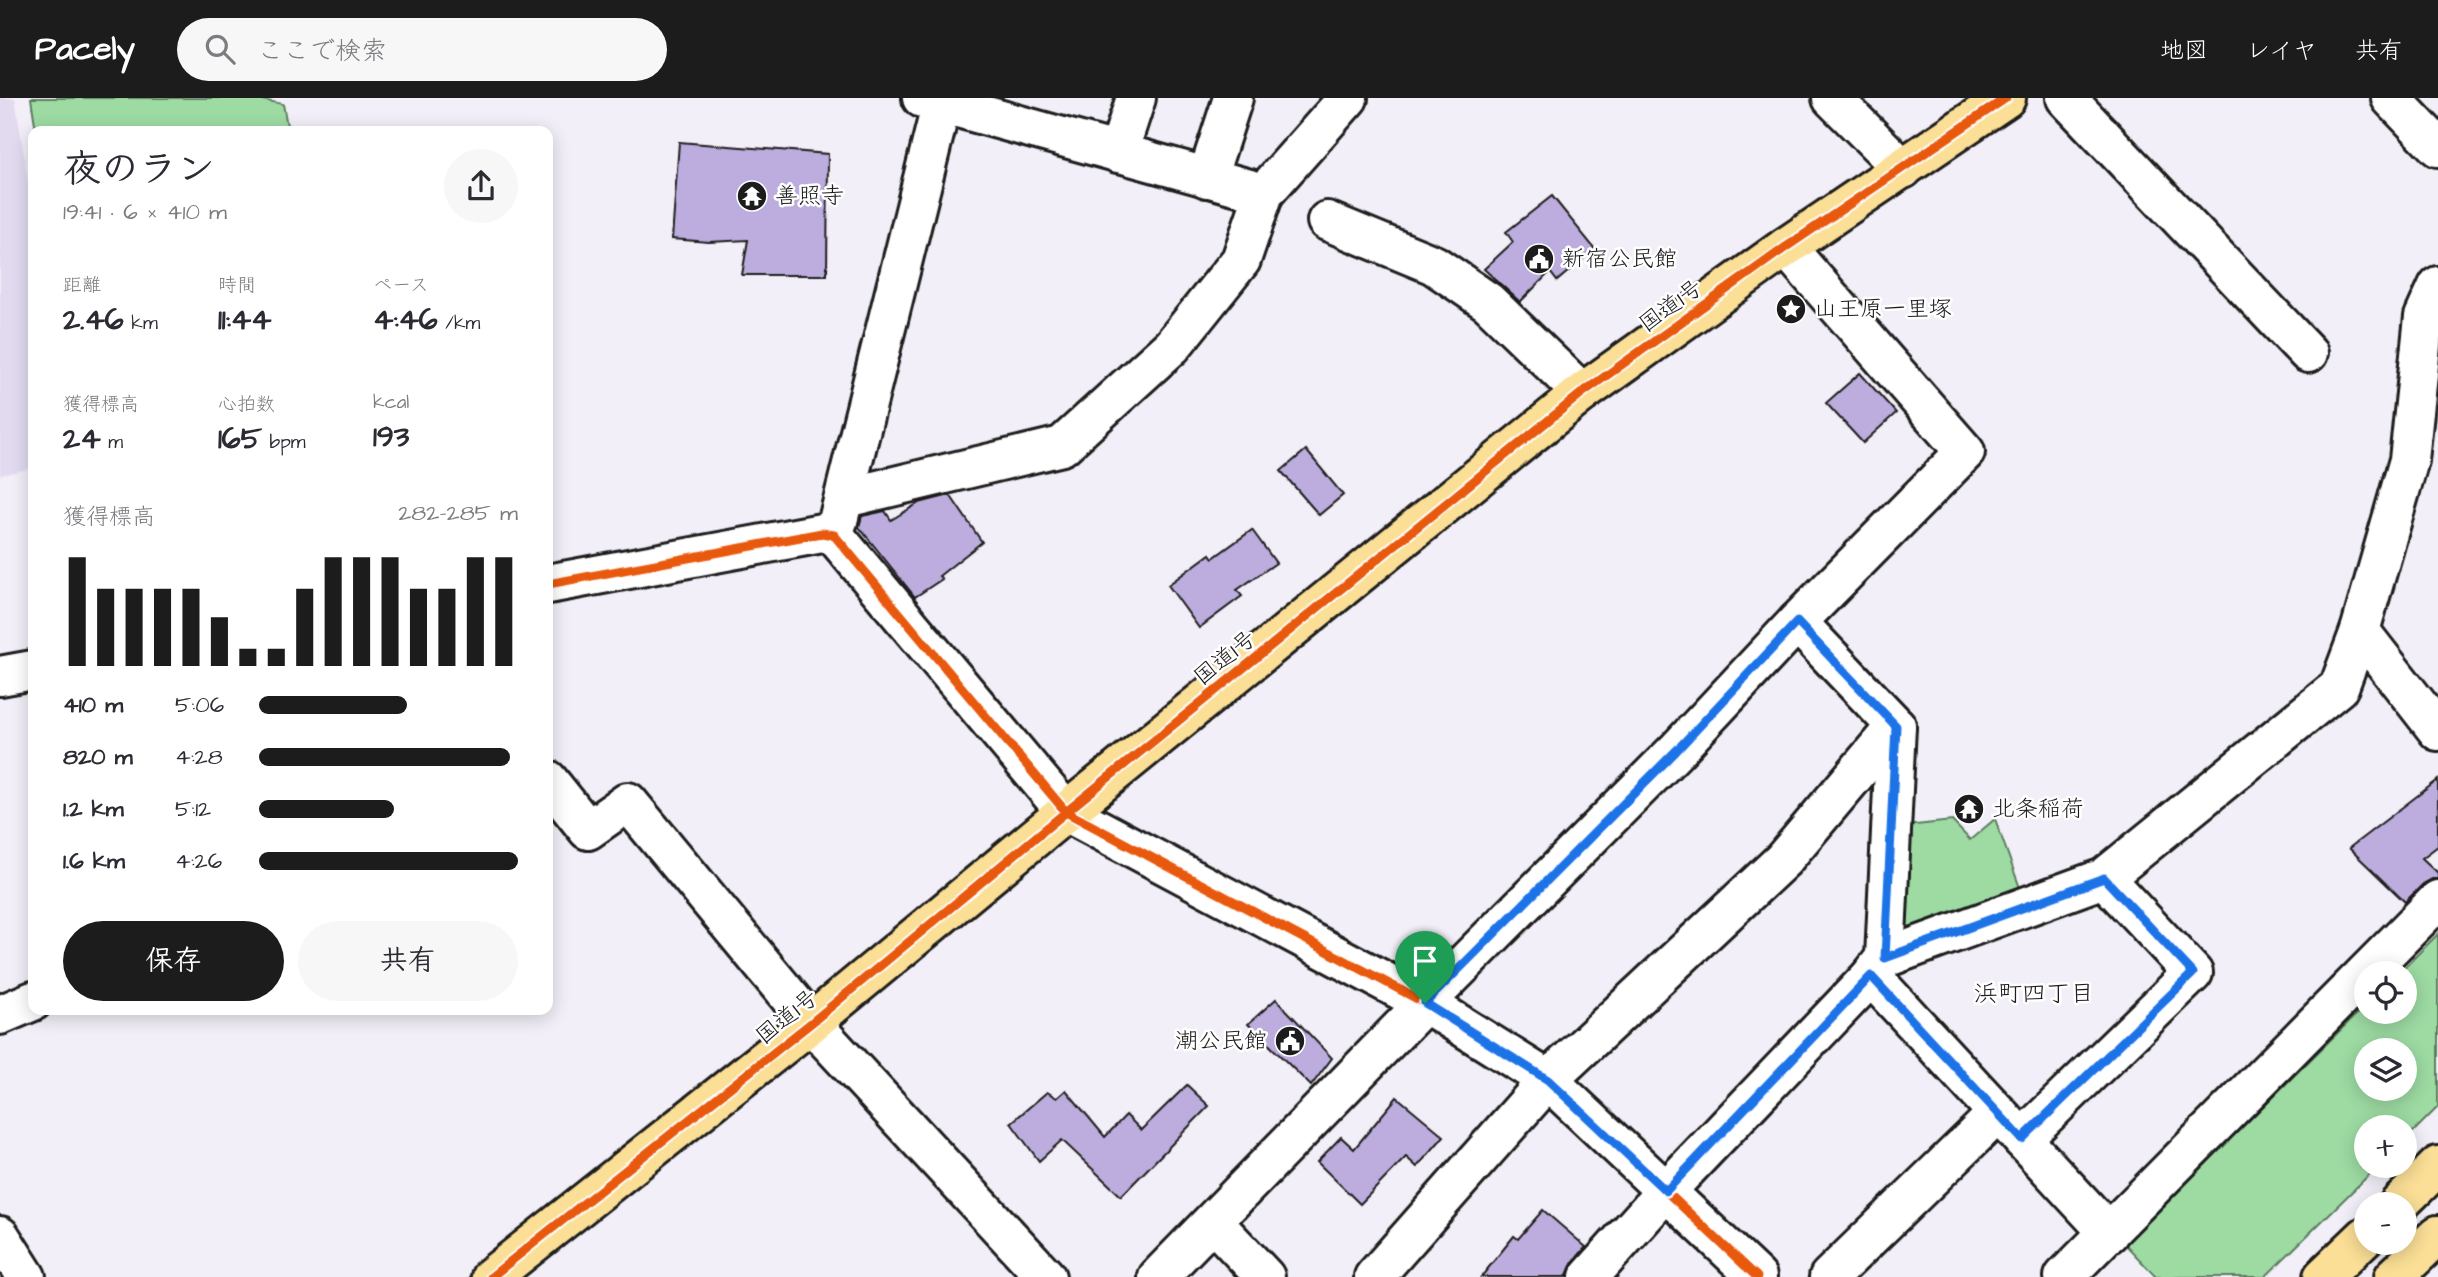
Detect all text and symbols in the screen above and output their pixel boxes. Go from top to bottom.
search box [177,18,667,81]
text: Pacely [35,26,135,72]
icon: search [201,30,239,68]
text: ここで検索 [257,33,387,69]
text: 地図 [2160,34,2208,68]
text: レイヤ [2246,34,2317,68]
text: 共有 [2355,34,2403,68]
text: 夜のラン [63,144,215,196]
button: share [444,149,518,223]
temple icon: 善照寺 [735,179,769,213]
place label: 善照寺 [775,180,844,212]
text: 19:41 · 6 × 410 m [63,196,227,228]
public building icon: 新宿公民館 [1522,242,1556,276]
place label: 新宿公民館 [1562,243,1677,275]
text: 距離 [63,272,101,299]
text: 時間 [218,272,256,299]
text: ペース [373,272,429,299]
street label: 国道1号 [1632,272,1710,340]
place icon: 山王原一里塚 [1774,292,1808,326]
place label: 山王原一里塚 [1814,293,1952,325]
text: 2.46 [63,299,124,341]
text: 11:44 [218,299,272,341]
text: 4:46 [373,299,438,341]
text: km [124,310,158,337]
text: /km [438,310,480,337]
text: kcal [373,389,409,416]
text: 獲得標高 [63,391,139,418]
text: 心拍数 [218,391,275,418]
text: 193 [373,416,409,458]
text: 24 [63,418,101,460]
text: 165 [218,418,262,460]
text: m [101,429,123,456]
text: bpm [262,429,306,456]
text: 282–285 m [398,497,518,529]
text: 獲得標高 [63,501,155,533]
street label: 国道1号 [1187,623,1263,693]
text: 410 m [63,689,123,721]
text: 5:06 [175,689,224,721]
text: 820 m [63,741,133,773]
text: 4:28 [175,741,223,773]
temple icon: 北条稲荷 [1952,792,1986,826]
text: 1.2 km [63,793,124,825]
text: 5:12 [175,793,211,825]
place label: 北条稲荷 [1992,793,2084,825]
text: 1.6 km [63,845,125,877]
text: 4:26 [175,845,222,877]
button: 保存 [63,921,284,1001]
button: 共有 [298,921,518,1001]
pin [1395,931,1455,1003]
icon: arrive [1406,942,1444,980]
map controls [2354,961,2417,1255]
button: locate [2354,961,2417,1024]
district label: 浜町四丁目 [1974,977,2094,1011]
street label: 国道1号 [749,982,825,1052]
public building icon: 潮公民館 [1273,1024,1307,1058]
place label: 潮公民館 [1175,1025,1267,1057]
button: layers [2354,1038,2417,1101]
button: + [2354,1115,2417,1178]
button: − [2354,1192,2417,1255]

